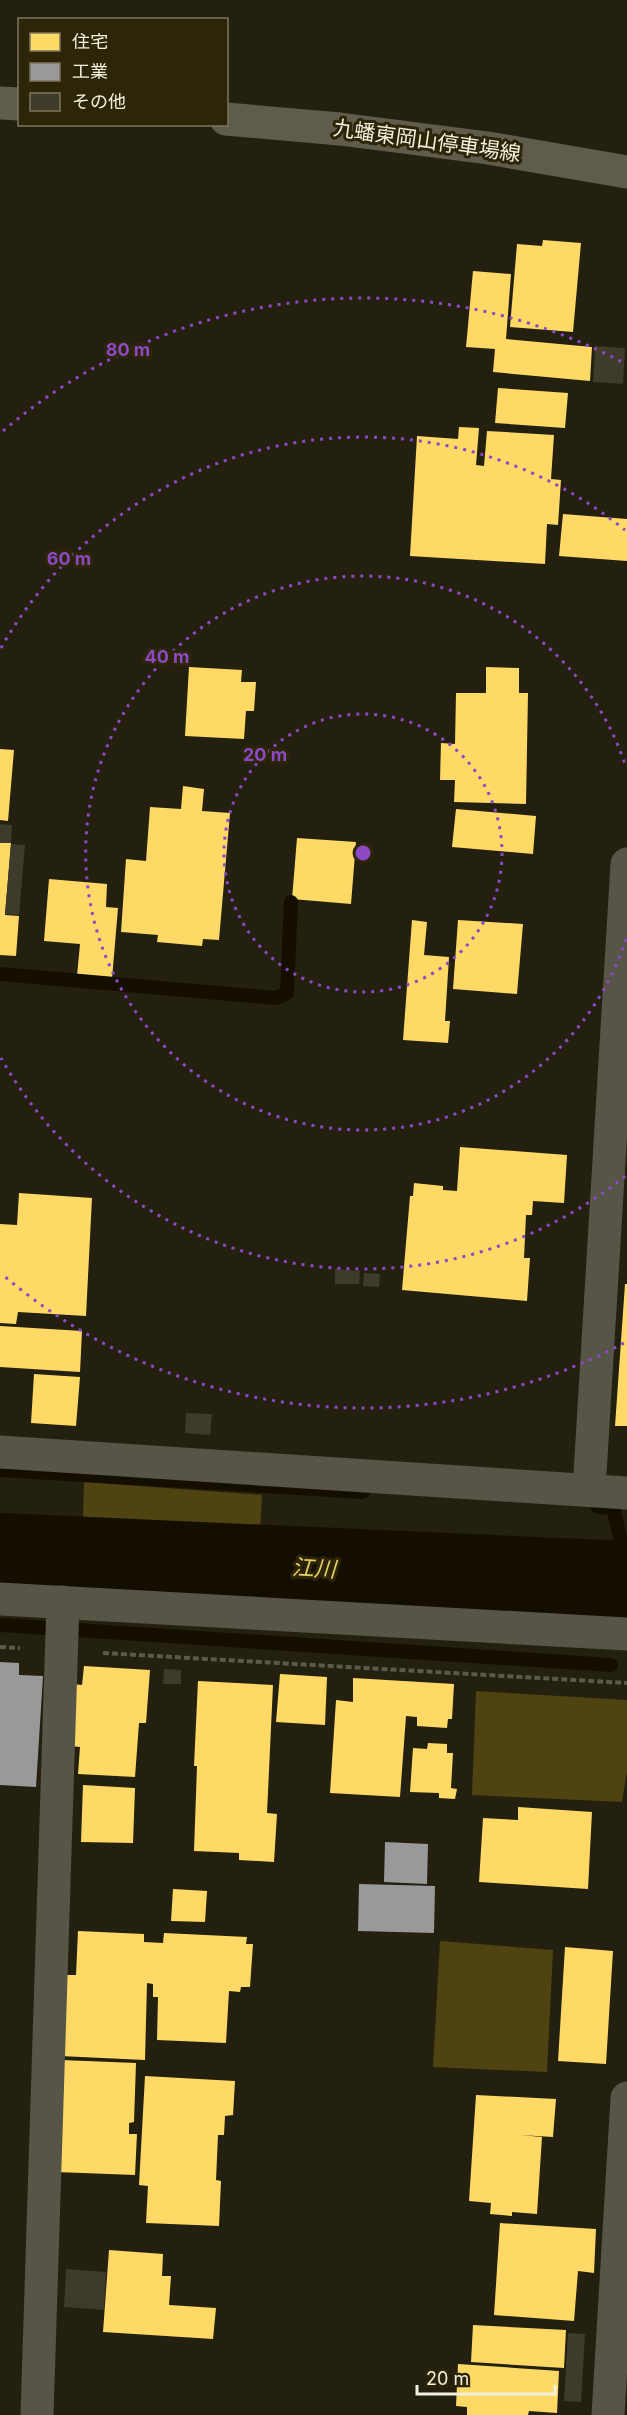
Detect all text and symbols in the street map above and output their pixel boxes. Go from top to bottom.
legend [18,18,228,126]
text: 住宅 [72,31,108,52]
text: 工業 [72,61,108,82]
text: その他 [72,91,126,112]
street label: 九蟠東岡山停車場線 [332,115,522,166]
text: 80 m [106,339,150,360]
text: 60 m [47,548,91,569]
text: 40 m [145,646,190,667]
text: 20 m [243,744,287,765]
centre of rings [353,843,373,863]
water label: 江川 [291,1554,339,1582]
scale bar [417,2358,555,2396]
text: 20 m [426,2368,469,2389]

